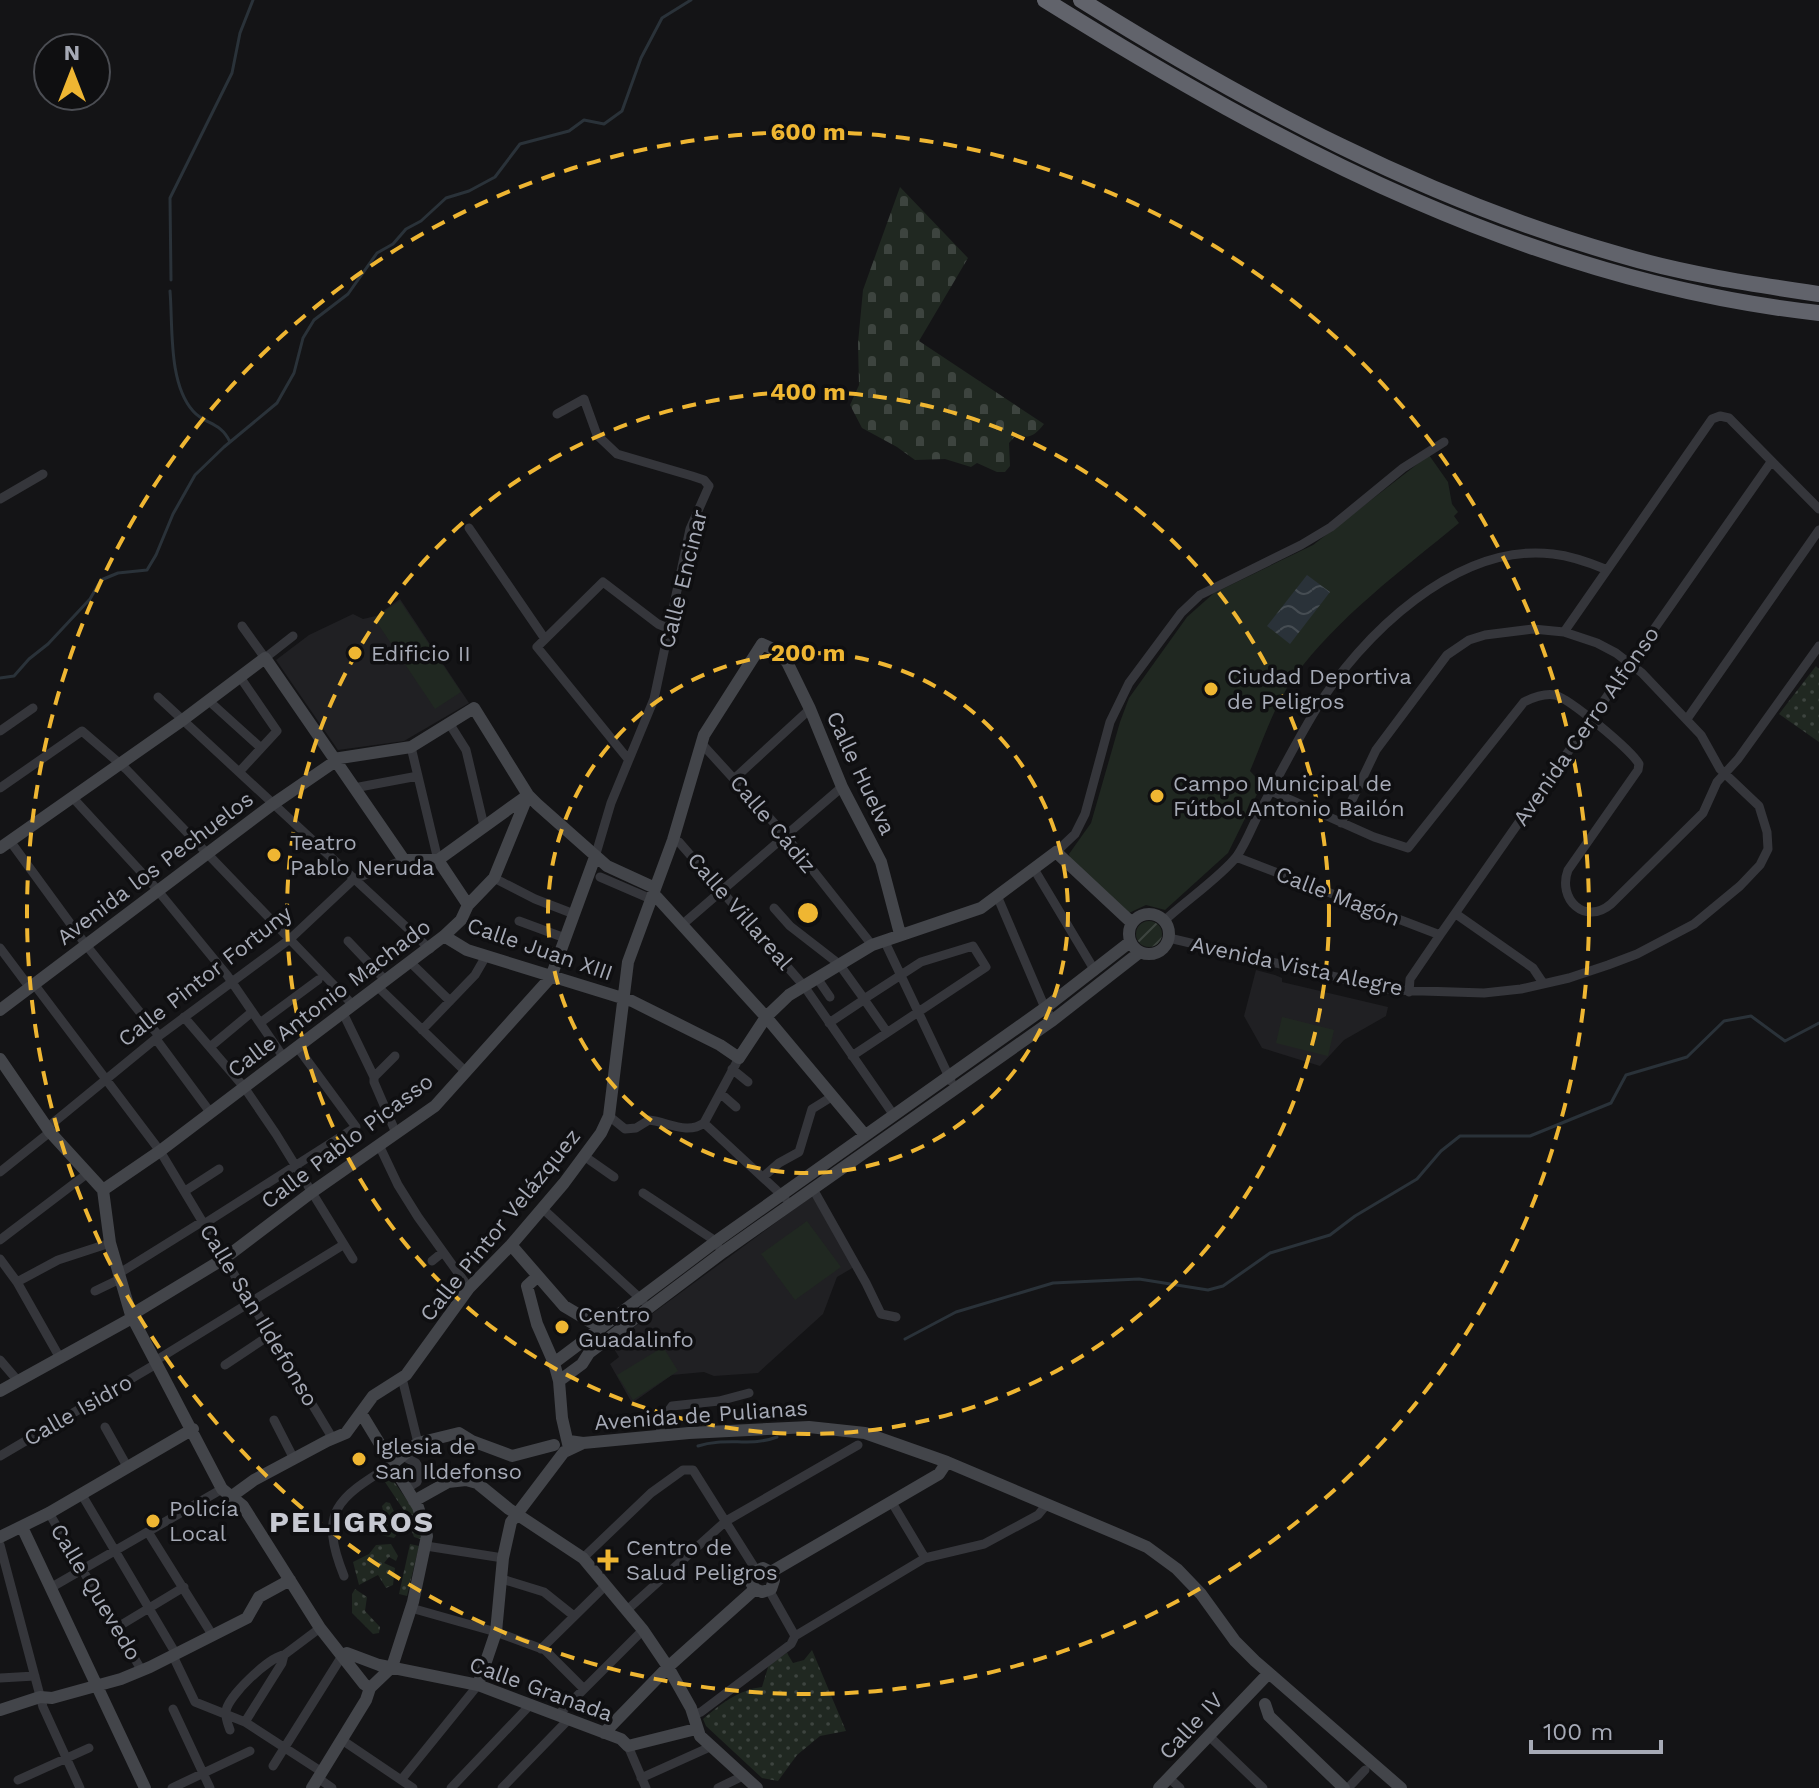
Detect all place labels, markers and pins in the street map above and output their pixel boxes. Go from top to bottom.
place label: Edificio II [371,641,471,666]
marker: Edificio II [346,644,364,662]
place label: Ciudad Deportiva de Peligros [1227,664,1412,714]
marker: Ciudad Deportiva de Peligros [1202,680,1220,698]
place label: Campo Municipal de Fútbol Antonio Bailón [1173,771,1405,821]
marker: Campo Municipal de Fútbol Antonio Bailón [1148,787,1166,805]
place label: Teatro Pablo Neruda [290,830,435,880]
marker: Teatro Pablo Neruda [265,846,283,864]
centre of rings [794,899,822,927]
place label: Centro Guadalinfo [578,1302,694,1352]
marker: Centro Guadalinfo [553,1318,571,1336]
place label: Iglesia de San Ildefonso [375,1434,522,1484]
marker: Iglesia de San Ildefonso [350,1450,368,1468]
place label: Policía Local [169,1496,239,1546]
marker: Policía Local [144,1512,162,1530]
place label: Centro de Salud Peligros [626,1535,778,1585]
marker: Centro de Salud Peligros [597,1549,619,1571]

